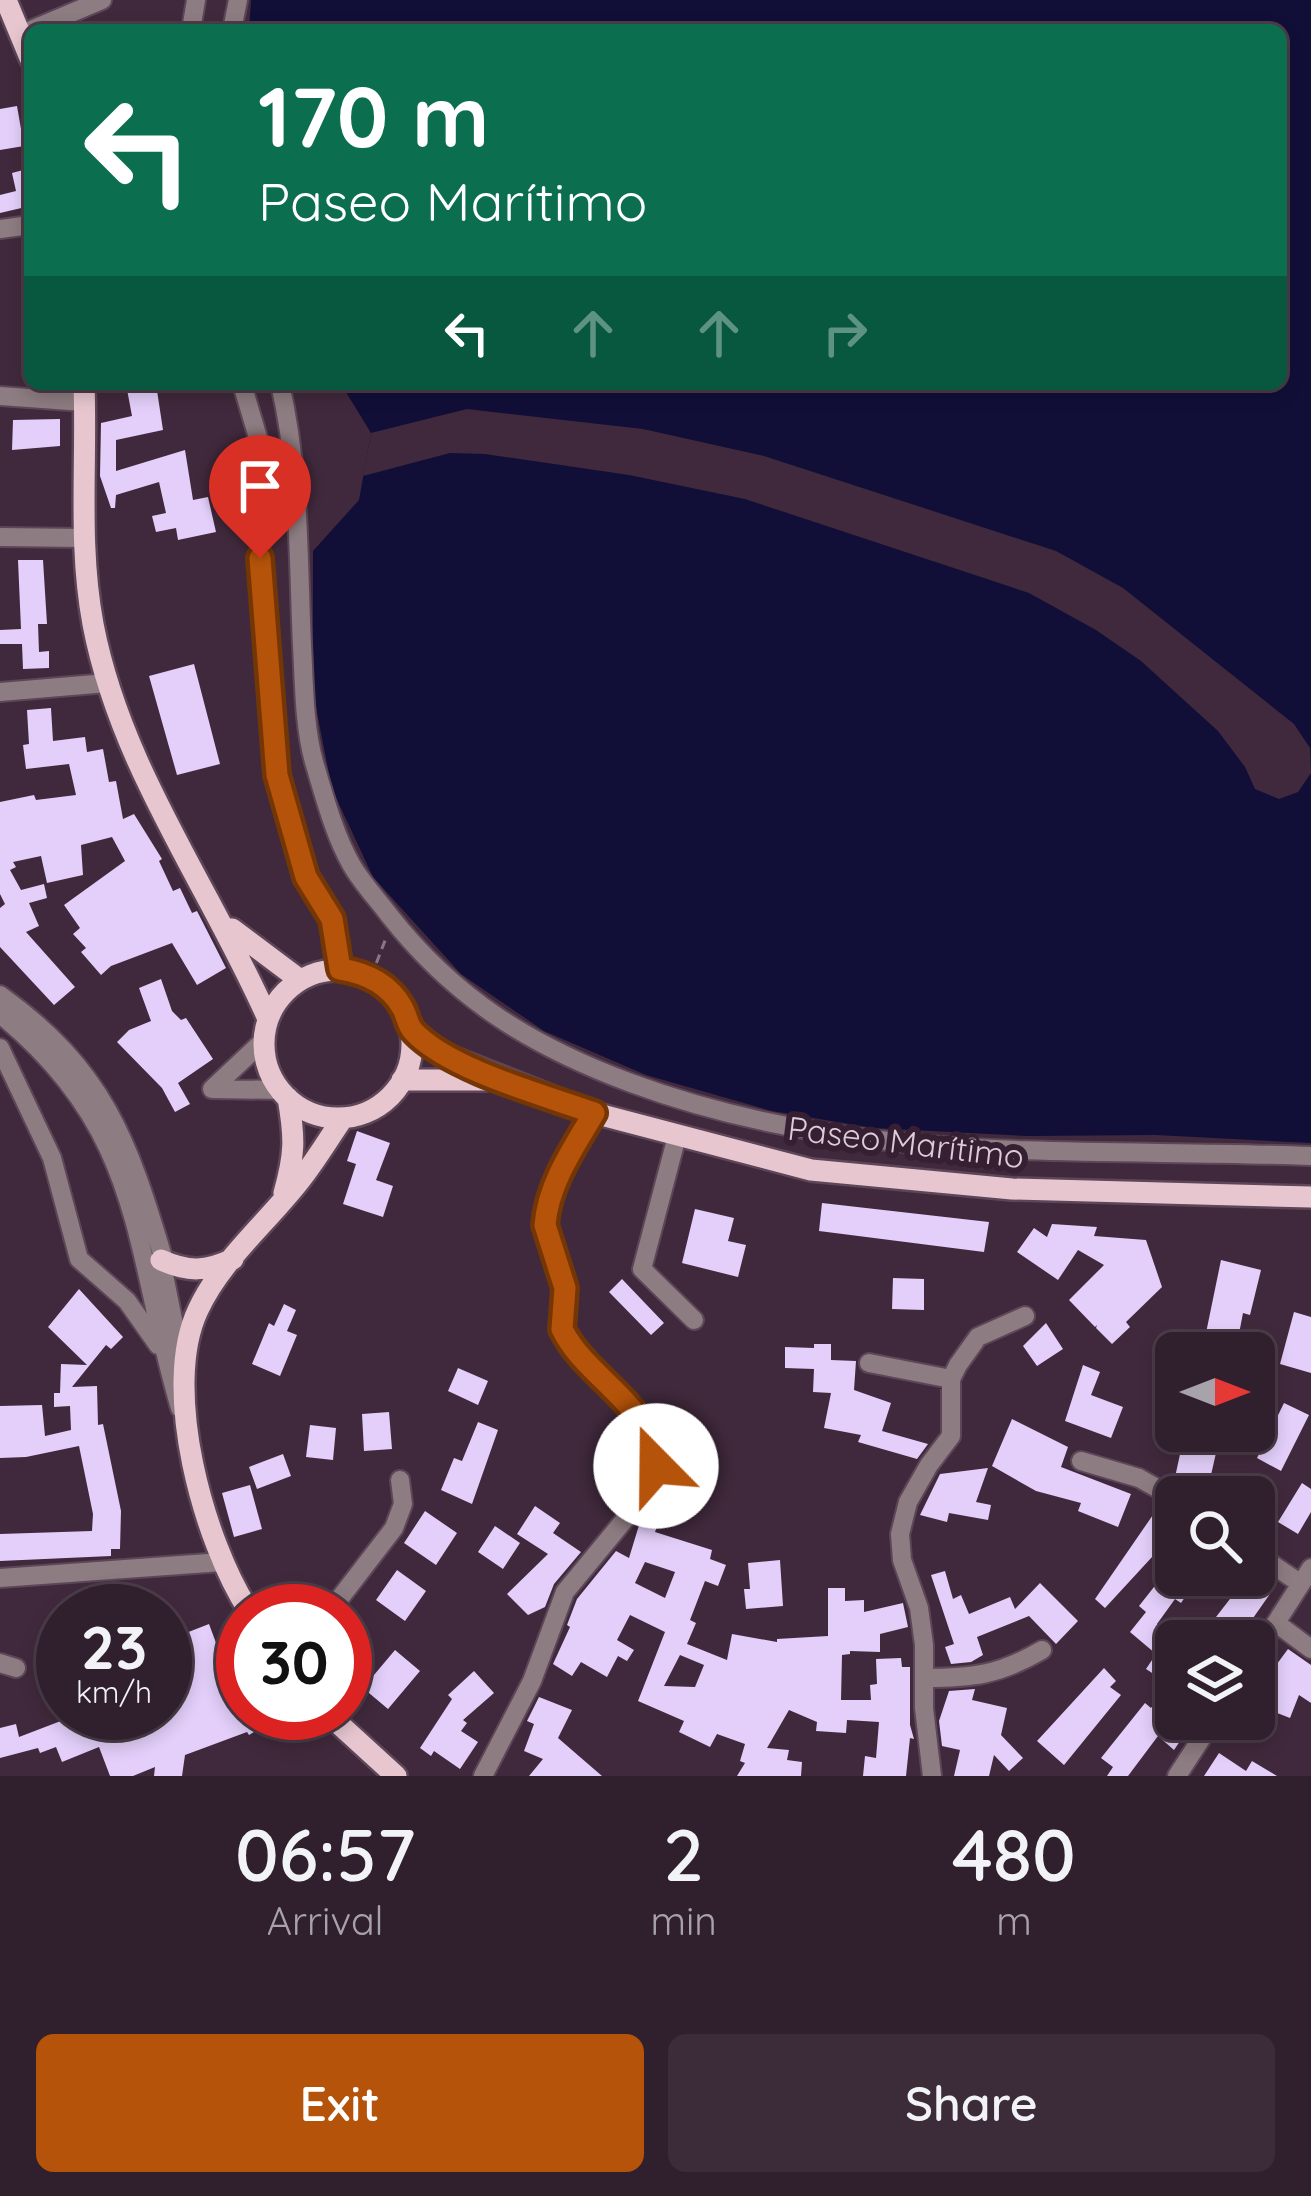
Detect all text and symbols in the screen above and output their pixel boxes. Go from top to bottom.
text: 170 m [258,63,489,168]
icon: left [60,72,216,228]
text: Paseo Marítimo [258,167,647,235]
icon: left [434,300,500,366]
icon: ahead [560,300,626,366]
icon: ahead [686,300,752,366]
icon: right [812,300,878,366]
pin [209,435,311,558]
icon: arrive [227,453,293,519]
street label: Paseo Marítimo [785,1107,1027,1176]
north arrow [1155,1332,1275,1452]
map controls [1155,1332,1275,1740]
position arrow [593,1403,719,1529]
button: search [1155,1476,1275,1596]
speed limit sign: 30 [216,1584,372,1740]
text: 23 [81,1609,147,1684]
button: layers [1155,1620,1275,1740]
text: km/h [76,1673,152,1711]
text: 06:57 [235,1809,415,1899]
text: 2 [663,1809,704,1899]
text: 480 [952,1809,1076,1899]
text: Arrival [267,1896,384,1945]
text: min [650,1896,717,1945]
text: m [996,1896,1032,1945]
button: Exit [36,2034,644,2172]
button: Share [668,2034,1275,2172]

